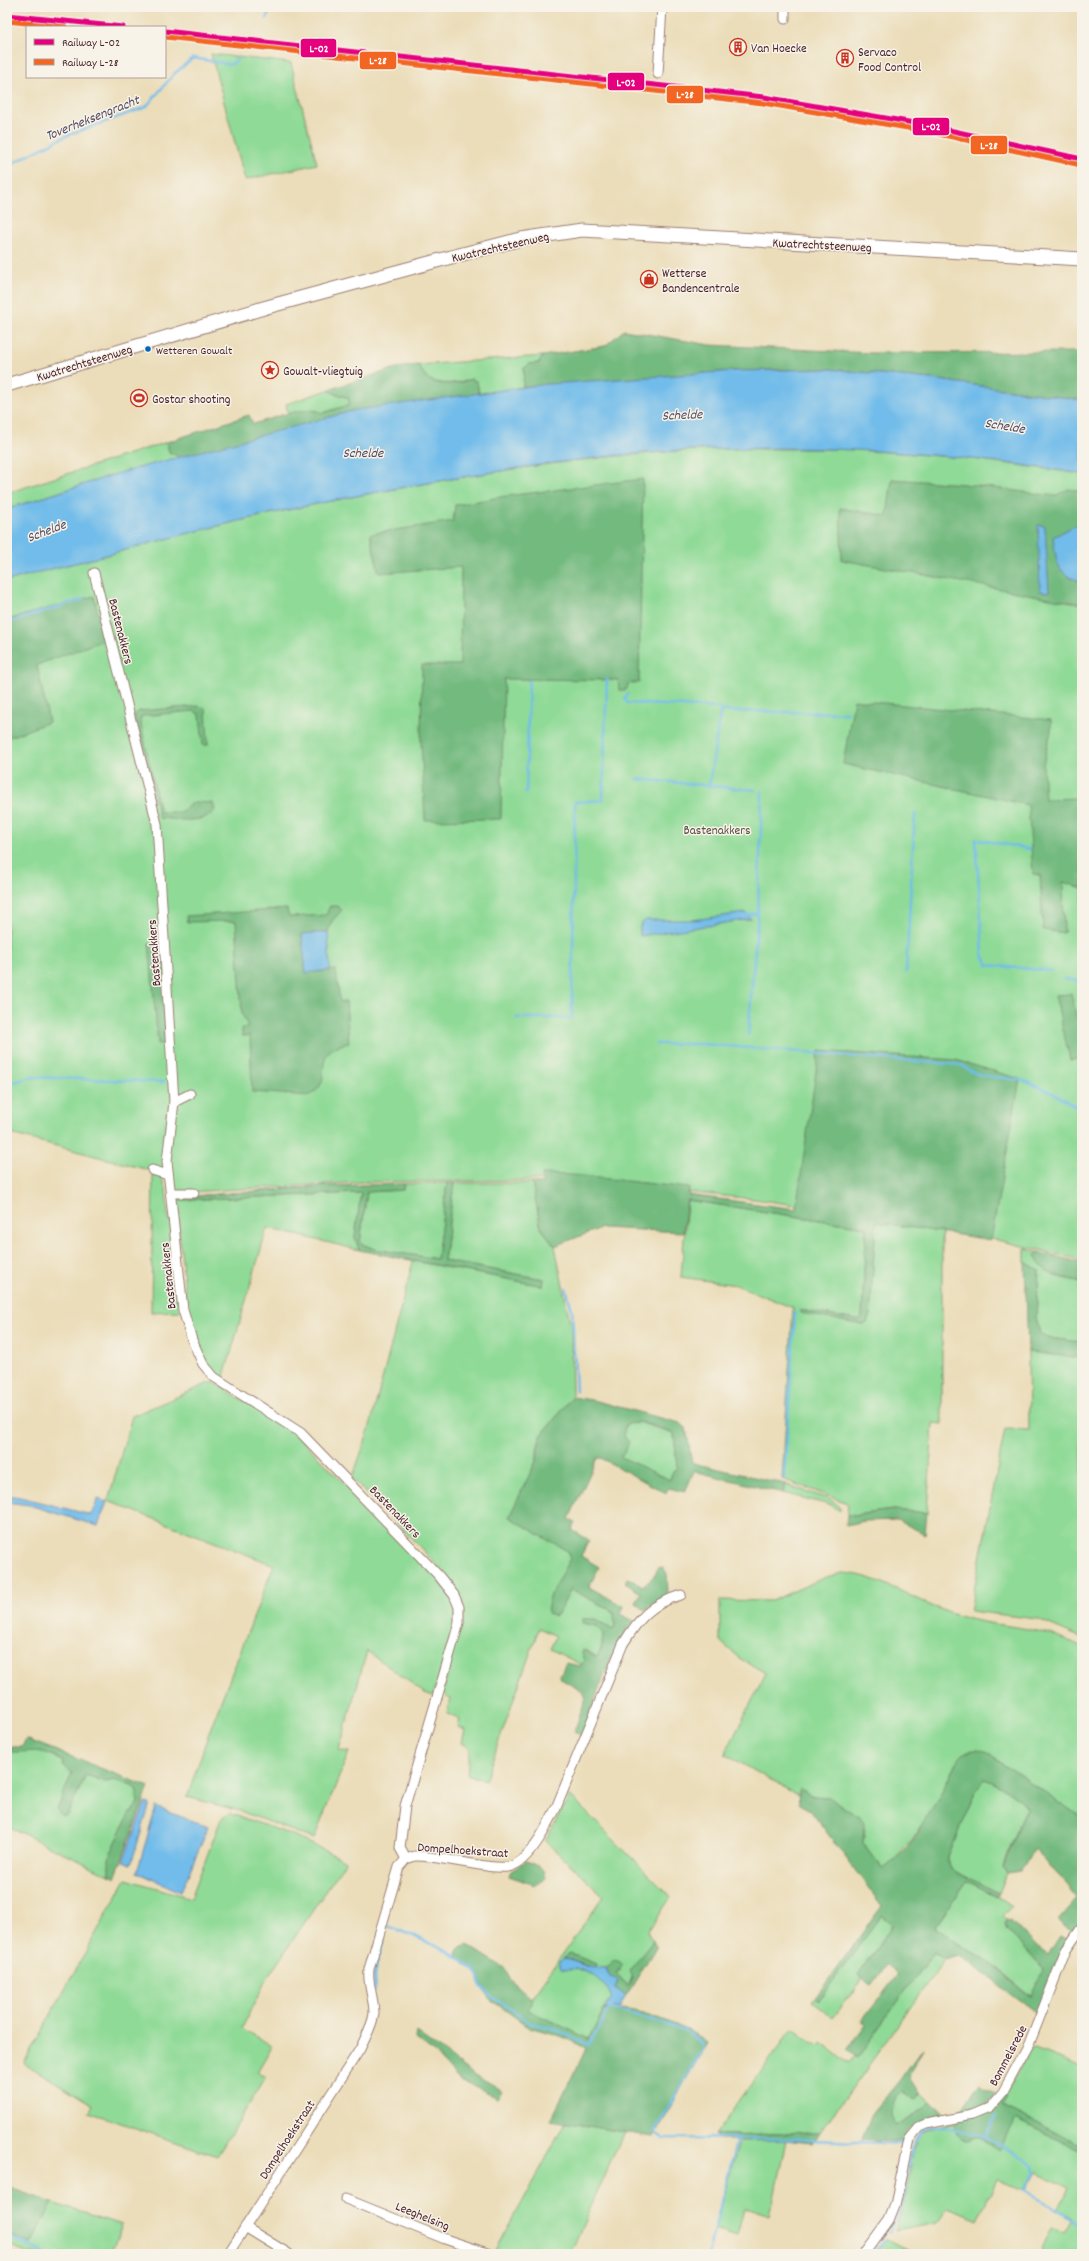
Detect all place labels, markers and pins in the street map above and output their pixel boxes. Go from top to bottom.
building icon: Van Hoecke [728,37,748,57]
place label: Van Hoecke [751,40,807,59]
place label: Servaco Food Control [858,44,921,78]
building icon: Servaco Food Control [835,48,855,68]
place label: Wetterse Bandencentrale [662,265,740,299]
shop icon: Wetterse Bandencentrale [639,269,659,289]
place label: Wetteren Gowalt [156,343,233,360]
marker: Wetteren Gowalt [143,344,153,354]
place icon: Gowalt-vliegtuig [260,360,280,380]
place label: Gowalt-vliegtuig [283,363,363,382]
sports icon: Gostar shooting [129,388,149,408]
place label: Gostar shooting [152,391,231,410]

